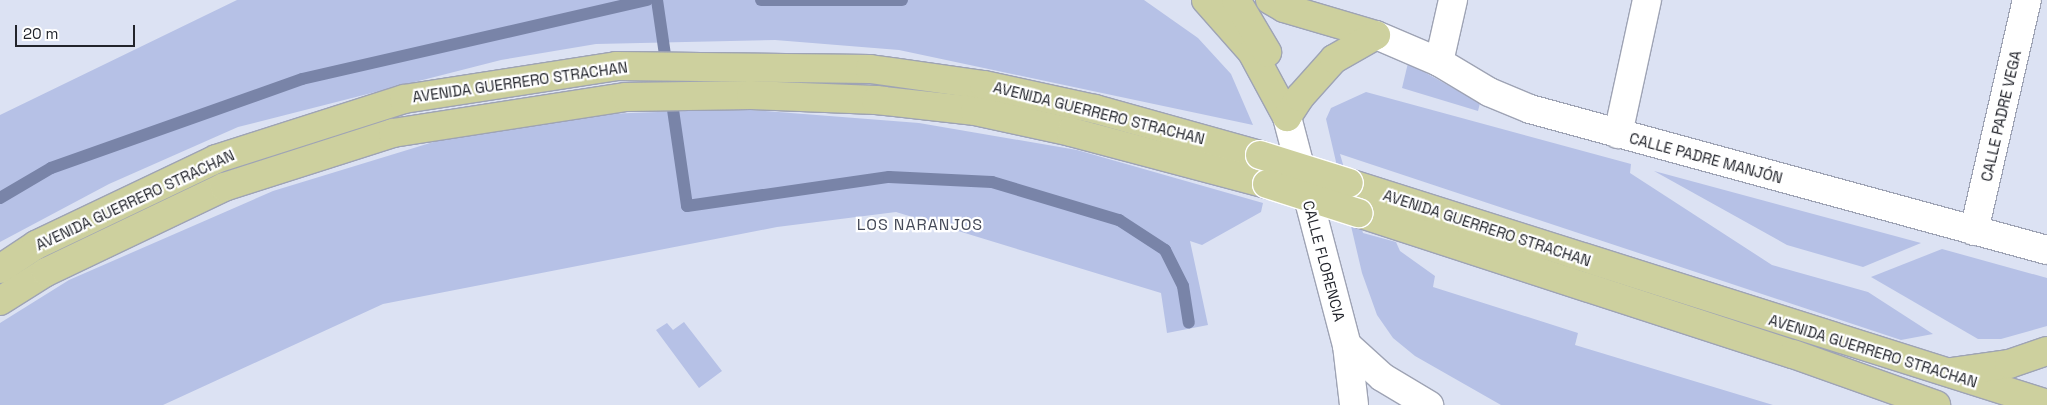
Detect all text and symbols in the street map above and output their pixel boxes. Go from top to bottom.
scale bar [18,15,138,47]
text: 20 m [23,24,58,43]
street label: CALLE PADRE VEGA [1977,49,2025,183]
street label: AVENIDA GUERRERO STRACHAN [411,58,629,106]
street label: AVENIDA GUERRERO STRACHAN [991,78,1207,148]
street label: CALLE PADRE MANJÓN [1627,129,1785,187]
street label: AVENIDA GUERRERO STRACHAN [33,146,237,254]
street label: AVENIDA GUERRERO STRACHAN [1381,186,1593,270]
street label: CALLE FLORENCIA [1299,199,1349,323]
district label: LOS NARANJOS [855,215,985,235]
street label: AVENIDA GUERRERO STRACHAN [1766,311,1980,391]

